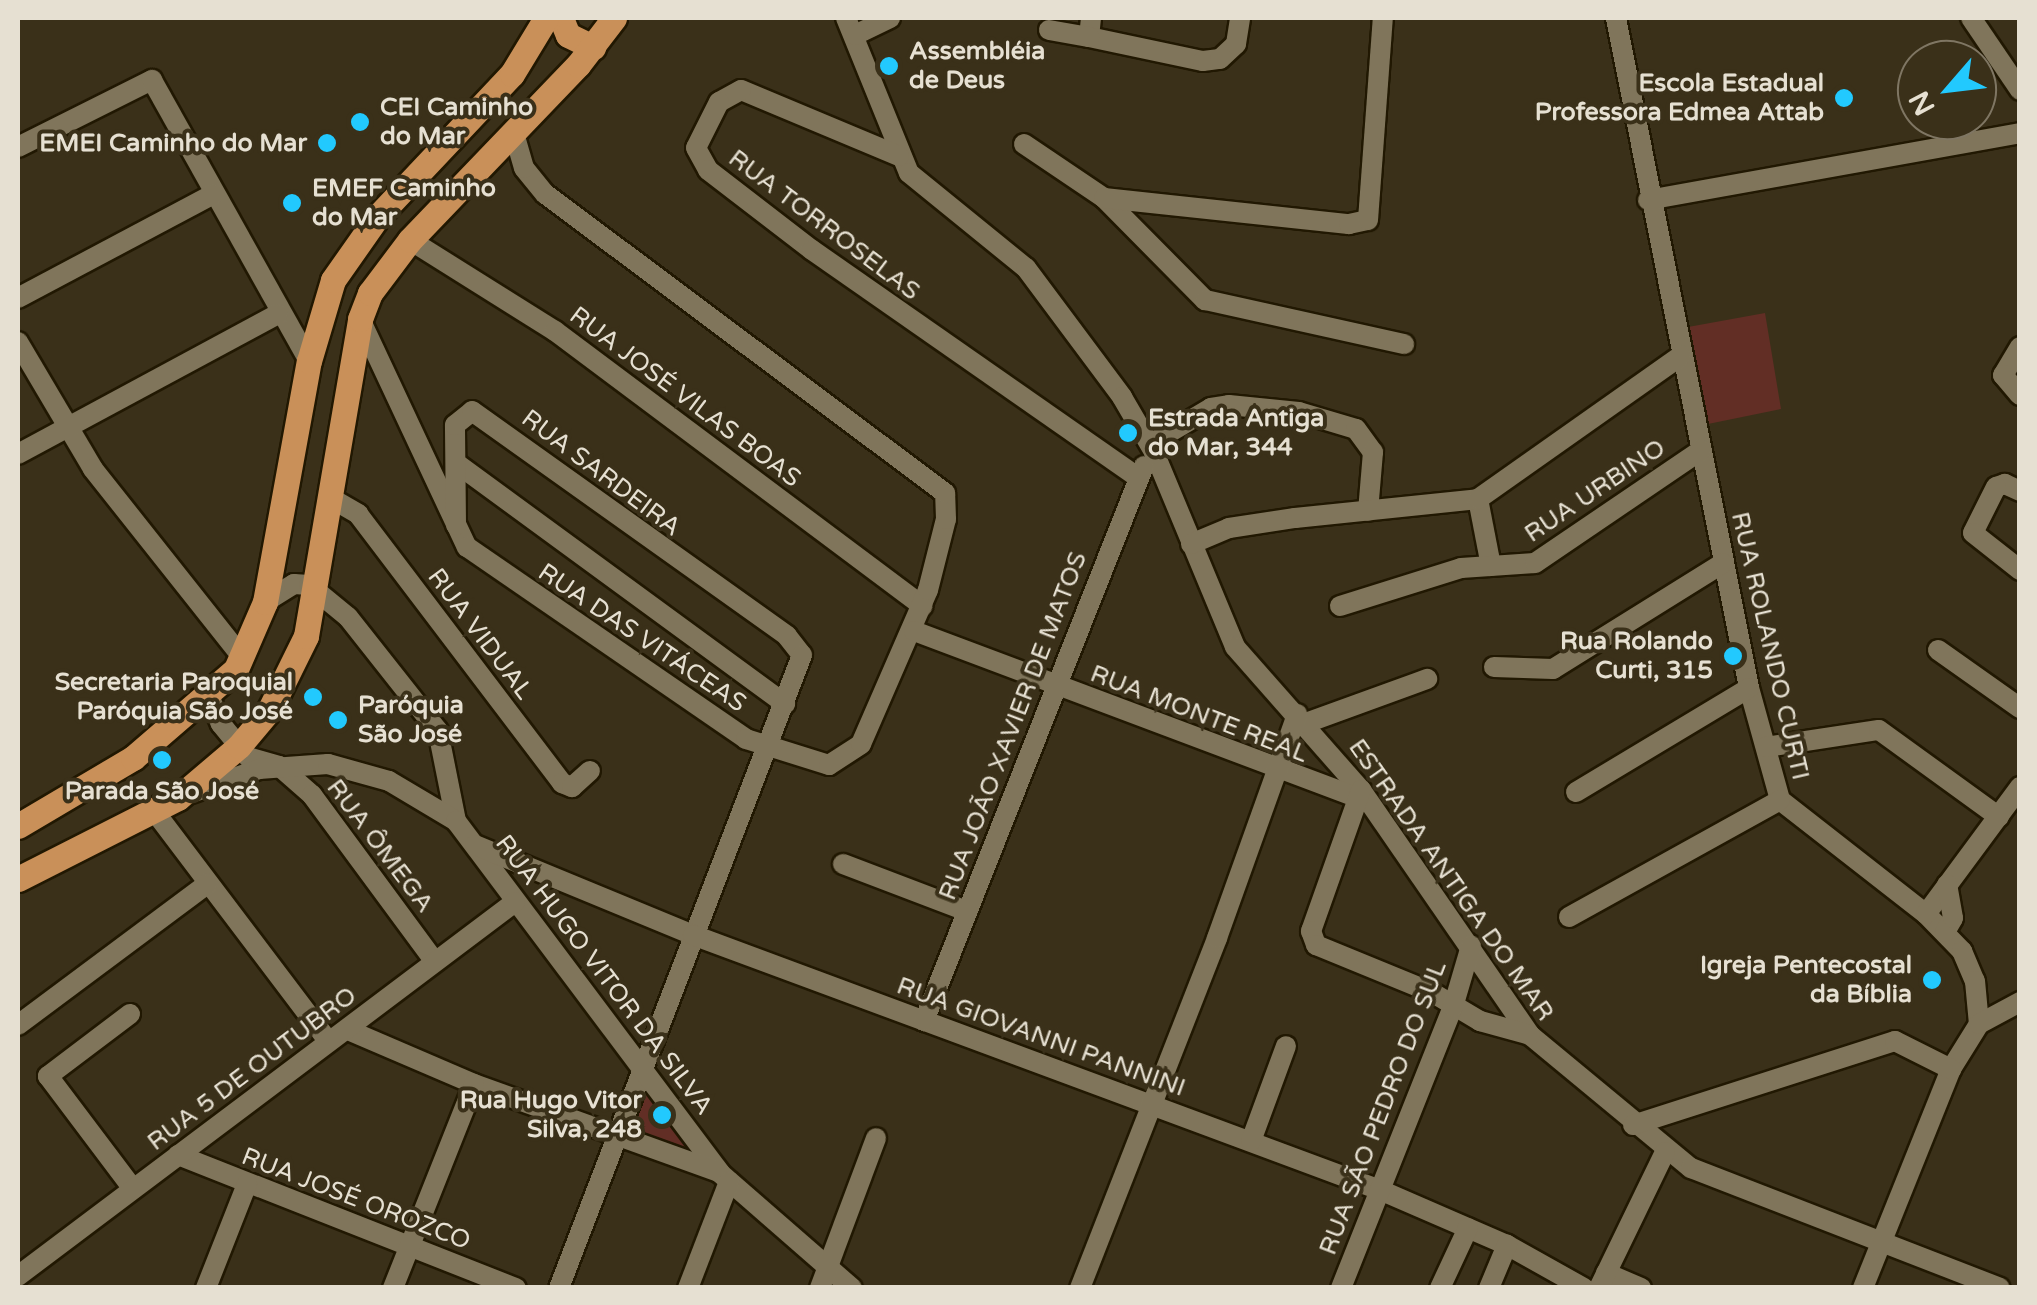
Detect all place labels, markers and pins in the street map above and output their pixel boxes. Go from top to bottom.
place label: Assembléia de Deus [909,37,1045,96]
marker: Assembléia de Deus [878,55,900,77]
place label: Escola Estadual Professora Edmea Attab [1535,69,1824,128]
marker: Escola Estadual Professora Edmea Attab [1833,87,1855,109]
place label: CEI Caminho do Mar [380,93,533,152]
marker: CEI Caminho do Mar [349,111,371,133]
place label: EMEI Caminho do Mar [39,128,307,158]
marker: EMEI Caminho do Mar [316,132,338,154]
place label: EMEF Caminho do Mar [312,174,496,233]
marker: EMEF Caminho do Mar [281,192,303,214]
place label: Estrada Antiga do Mar, 344 [1148,404,1324,463]
marker: Estrada Antiga do Mar, 344 [1117,422,1139,444]
place label: Rua Rolando Curti, 315 [1560,627,1713,686]
marker: Rua Rolando Curti, 315 [1722,645,1744,667]
place label: Secretaria Paroquial Paróquia São José [55,668,293,727]
marker: Secretaria Paroquial Paróquia São José [302,686,324,708]
place label: Paróquia São José [358,691,464,750]
marker: Paróquia São José [327,709,349,731]
marker: Parada São José [151,749,173,771]
place label: Parada São José [65,776,259,806]
place label: Igreja Pentecostal da Bíblia [1700,951,1912,1010]
marker: Igreja Pentecostal da Bíblia [1921,969,1943,991]
place label: Rua Hugo Vitor Silva, 248 [460,1086,642,1145]
marker: Rua Hugo Vitor Silva, 248 [651,1104,673,1126]

